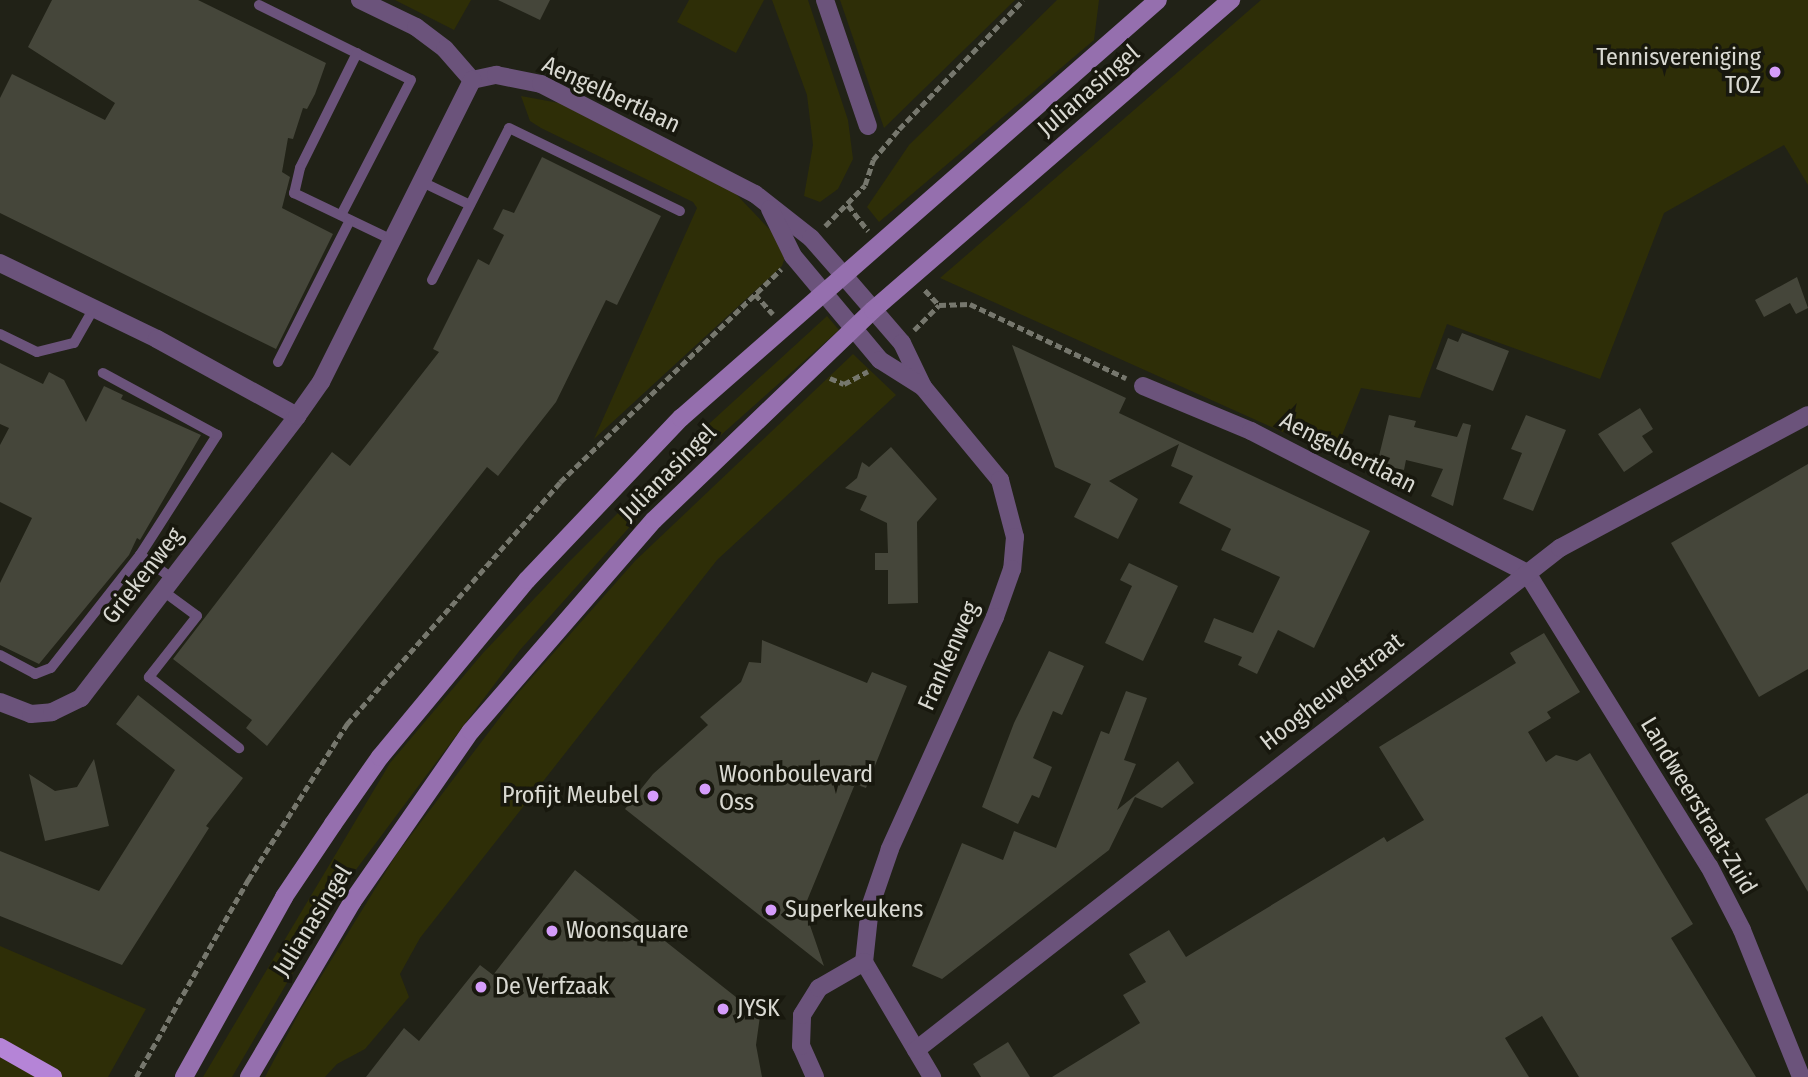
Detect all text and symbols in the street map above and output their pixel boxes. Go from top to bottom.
street label: Julianasingel [1032,39,1146,143]
place label: Tennisvereniging TOZ [1596,44,1761,100]
street label: Aengelbertlaan [537,50,685,140]
marker: Tennisvereniging TOZ [1767,64,1783,80]
street label: Aengelbertlaan [1275,406,1421,500]
street label: Julianasingel [613,418,723,528]
street label: Griekenweg [96,522,190,630]
street label: Frankenweg [912,597,986,715]
street label: Hoogheuvelstraat [1255,627,1409,757]
street label: Landweerstraat-Zuid [1634,712,1762,900]
place label: Woonboulevard Oss [719,761,873,817]
marker: Woonboulevard Oss [697,781,713,797]
place label: Profijt Meubel [502,782,639,810]
marker: Profijt Meubel [645,788,661,804]
street label: Julianasingel [268,860,358,982]
place label: Superkeukens [785,896,924,924]
marker: Superkeukens [763,902,779,918]
place label: Woonsquare [566,917,689,945]
marker: Woonsquare [544,923,560,939]
place label: De Verfzaak [495,973,609,1001]
marker: De Verfzaak [473,979,489,995]
place label: JYSK [737,995,780,1023]
marker: JYSK [715,1001,731,1017]

